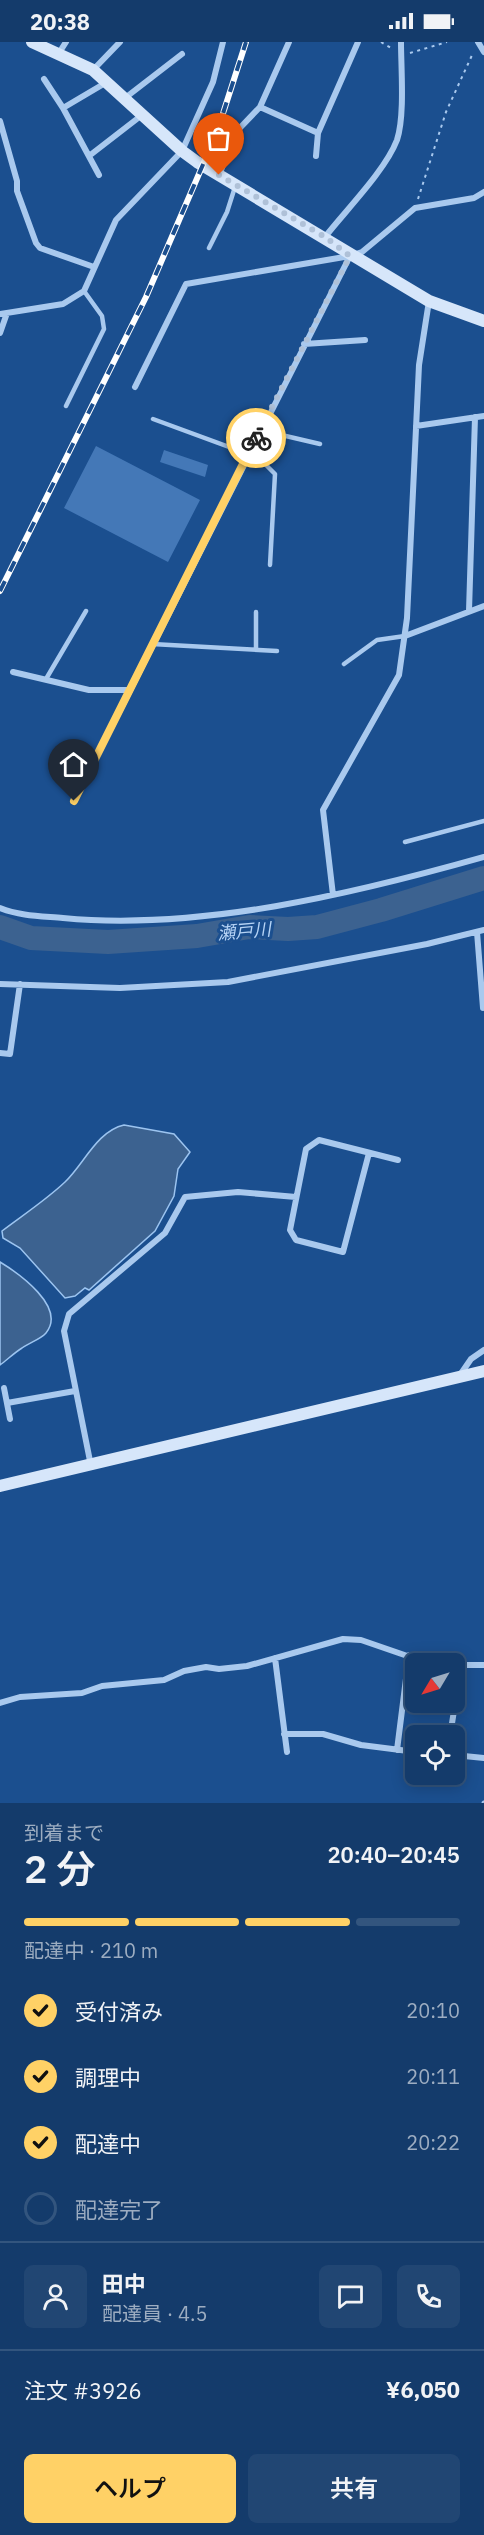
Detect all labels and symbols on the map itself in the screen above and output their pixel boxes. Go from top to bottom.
pin [193,113,244,175]
courier [226,408,286,468]
pin [48,739,99,801]
water label: 瀬戸川 [216,917,274,945]
north arrow [405,1653,465,1713]

